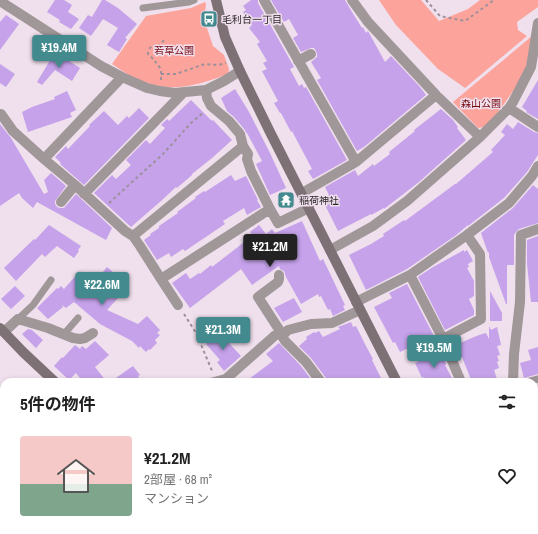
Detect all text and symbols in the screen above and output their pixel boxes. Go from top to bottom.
bus stop icon: 毛利台一丁目 [199,9,219,29]
place label: 毛利台一丁目 [222,13,282,26]
pin: ¥19.4M [26,35,92,69]
text: ¥19.4M [41,39,77,56]
park label: 若草公園 [154,44,194,57]
park label: 森山公園 [461,97,501,110]
temple icon: 稲荷神社 [276,190,296,210]
place label: 稲荷神社 [299,194,339,207]
pin: ¥21.2M [237,234,303,268]
text: ¥21.2M [252,238,288,255]
pin: ¥22.6M [69,272,135,306]
text: ¥22.6M [84,276,120,293]
pin: ¥21.3M [190,317,256,351]
text: ¥21.3M [205,321,241,338]
pin: ¥19.5M [401,335,467,369]
text: ¥19.5M [416,339,452,356]
icon: filters [496,391,518,413]
text: 5件の物件 [20,392,96,415]
text: ¥21.2M [144,446,191,469]
icon: home [52,452,100,500]
icon: heart [496,465,518,487]
text: 2部屋 · 68 m² [144,471,212,488]
text: マンション [144,490,209,507]

